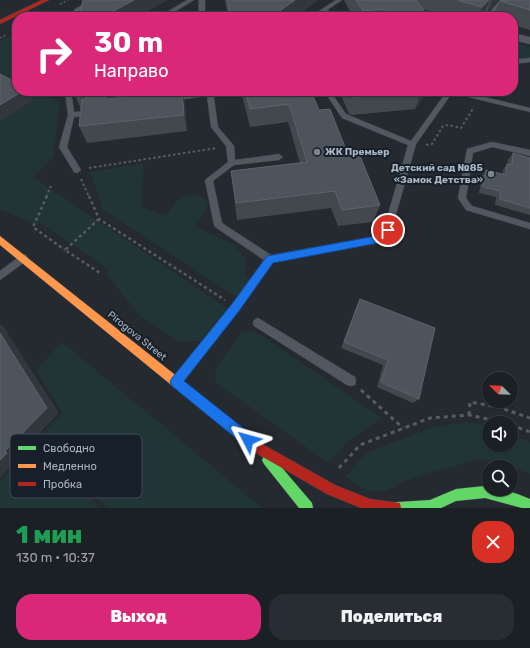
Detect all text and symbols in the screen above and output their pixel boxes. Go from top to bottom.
text: 30 m [94,26,163,59]
icon: right [28,28,80,80]
text: Направо [94,60,169,82]
place label: ЖК Премьер [325,146,390,158]
marker: ЖК Премьер [312,147,322,157]
place label: Детский сад №85 «Замок Детства» [391,162,484,186]
marker: Детский сад №85 «Замок Детства» [486,169,496,179]
pin [371,213,405,247]
icon: arrive [377,219,399,241]
street label: Pirogova Street [105,309,169,363]
north arrow [482,372,518,408]
map controls [482,372,518,496]
button: sound [482,416,518,452]
position arrow [227,419,269,461]
legend [10,434,142,498]
text: Свободно [43,442,95,455]
text: Медленно [43,460,97,473]
button: search [482,460,518,496]
text: Пробка [43,478,82,491]
text: 1 мин [16,521,82,549]
button: close [472,521,514,563]
text: 130 m · 10:37 [16,550,95,565]
button: Выход [16,594,261,640]
button: Поделиться [269,594,514,640]

